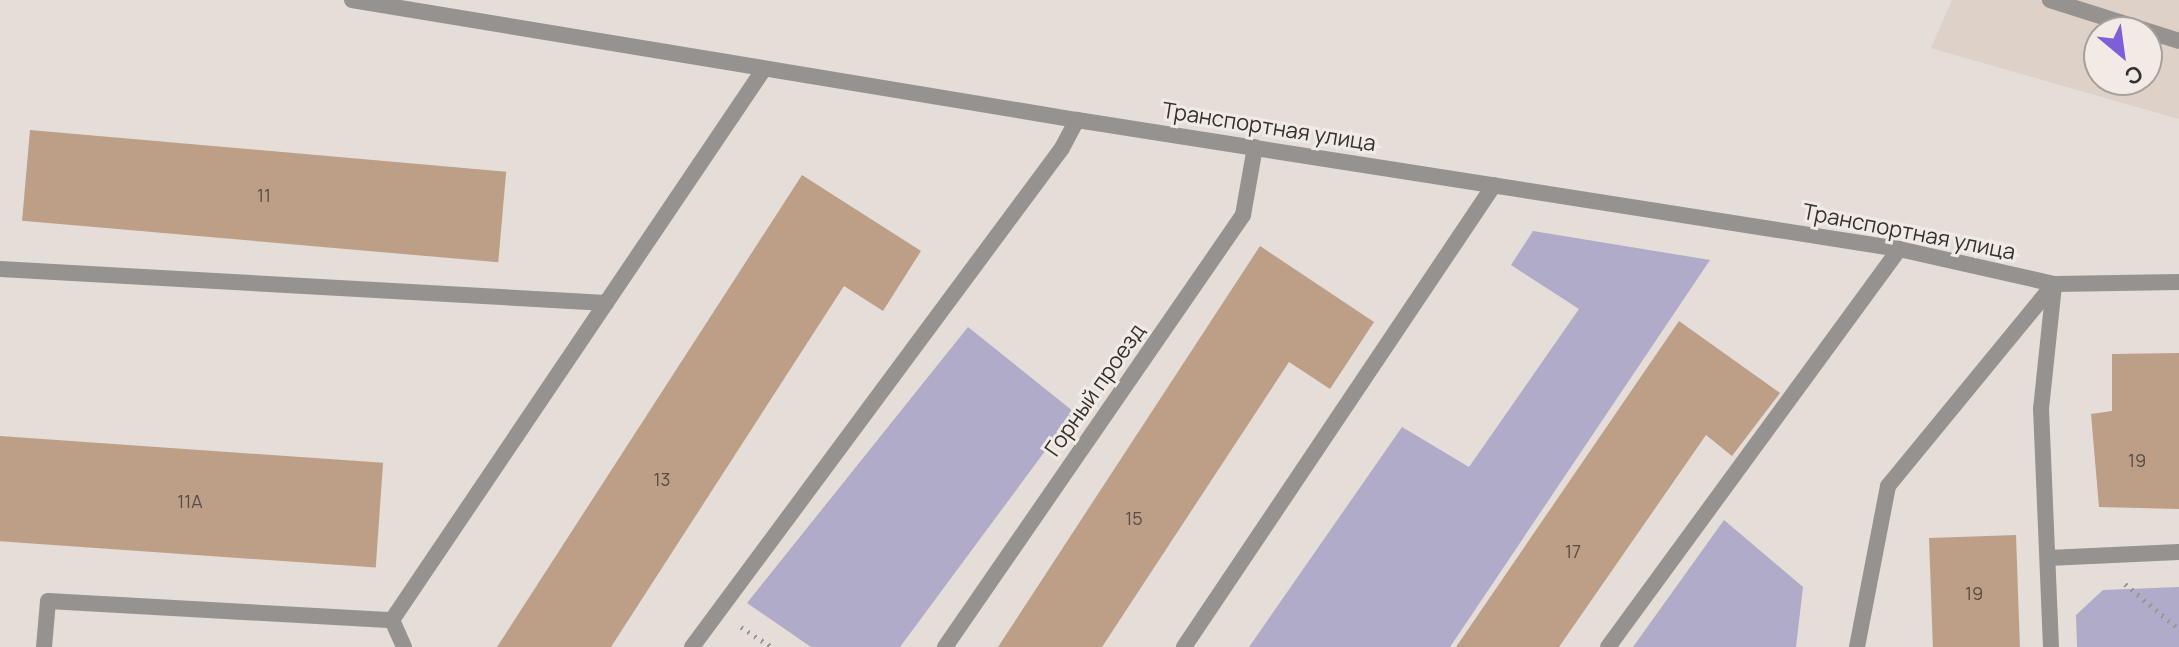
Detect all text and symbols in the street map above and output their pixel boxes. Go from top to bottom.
north arrow [2083,16,2163,96]
text: С [2119,58,2148,92]
street label: Транспортная улица [1160,97,1378,157]
house number: 11 [257,184,271,206]
street label: Транспортная улица [1800,198,2018,266]
street label: Горный проезд [1039,319,1151,461]
house number: 19 [2128,449,2146,471]
house number: 13 [654,468,670,490]
house number: 11А [177,490,203,512]
house number: 15 [1125,507,1143,529]
house number: 17 [1565,540,1581,562]
house number: 19 [1965,582,1983,604]

